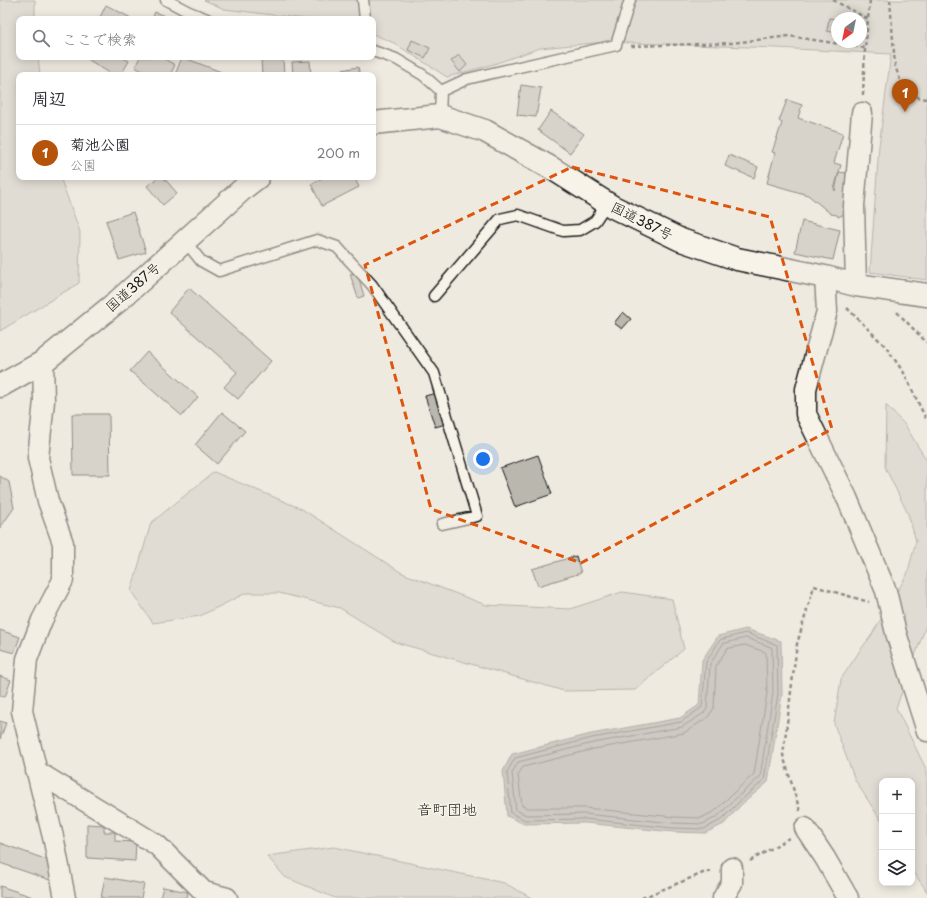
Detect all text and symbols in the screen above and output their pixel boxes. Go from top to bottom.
north arrow [831,12,867,48]
search box [16,16,376,60]
icon: search [30,27,52,49]
text: ここで検索 [62,27,137,50]
pin: 1 [892,79,918,112]
text: 周辺 [32,85,66,111]
text: 菊池公園 [70,132,130,155]
text: 1 [42,143,48,162]
text: 200 m [317,143,360,162]
text: 公園 [70,155,96,174]
street label: 国道387号 [608,196,677,245]
street label: 国道387号 [100,257,165,317]
your location [473,449,493,469]
map controls [879,778,915,886]
button: + [879,778,915,814]
district label: 音町団地 [417,797,477,820]
button: − [879,814,915,850]
button: layers [879,850,915,886]

